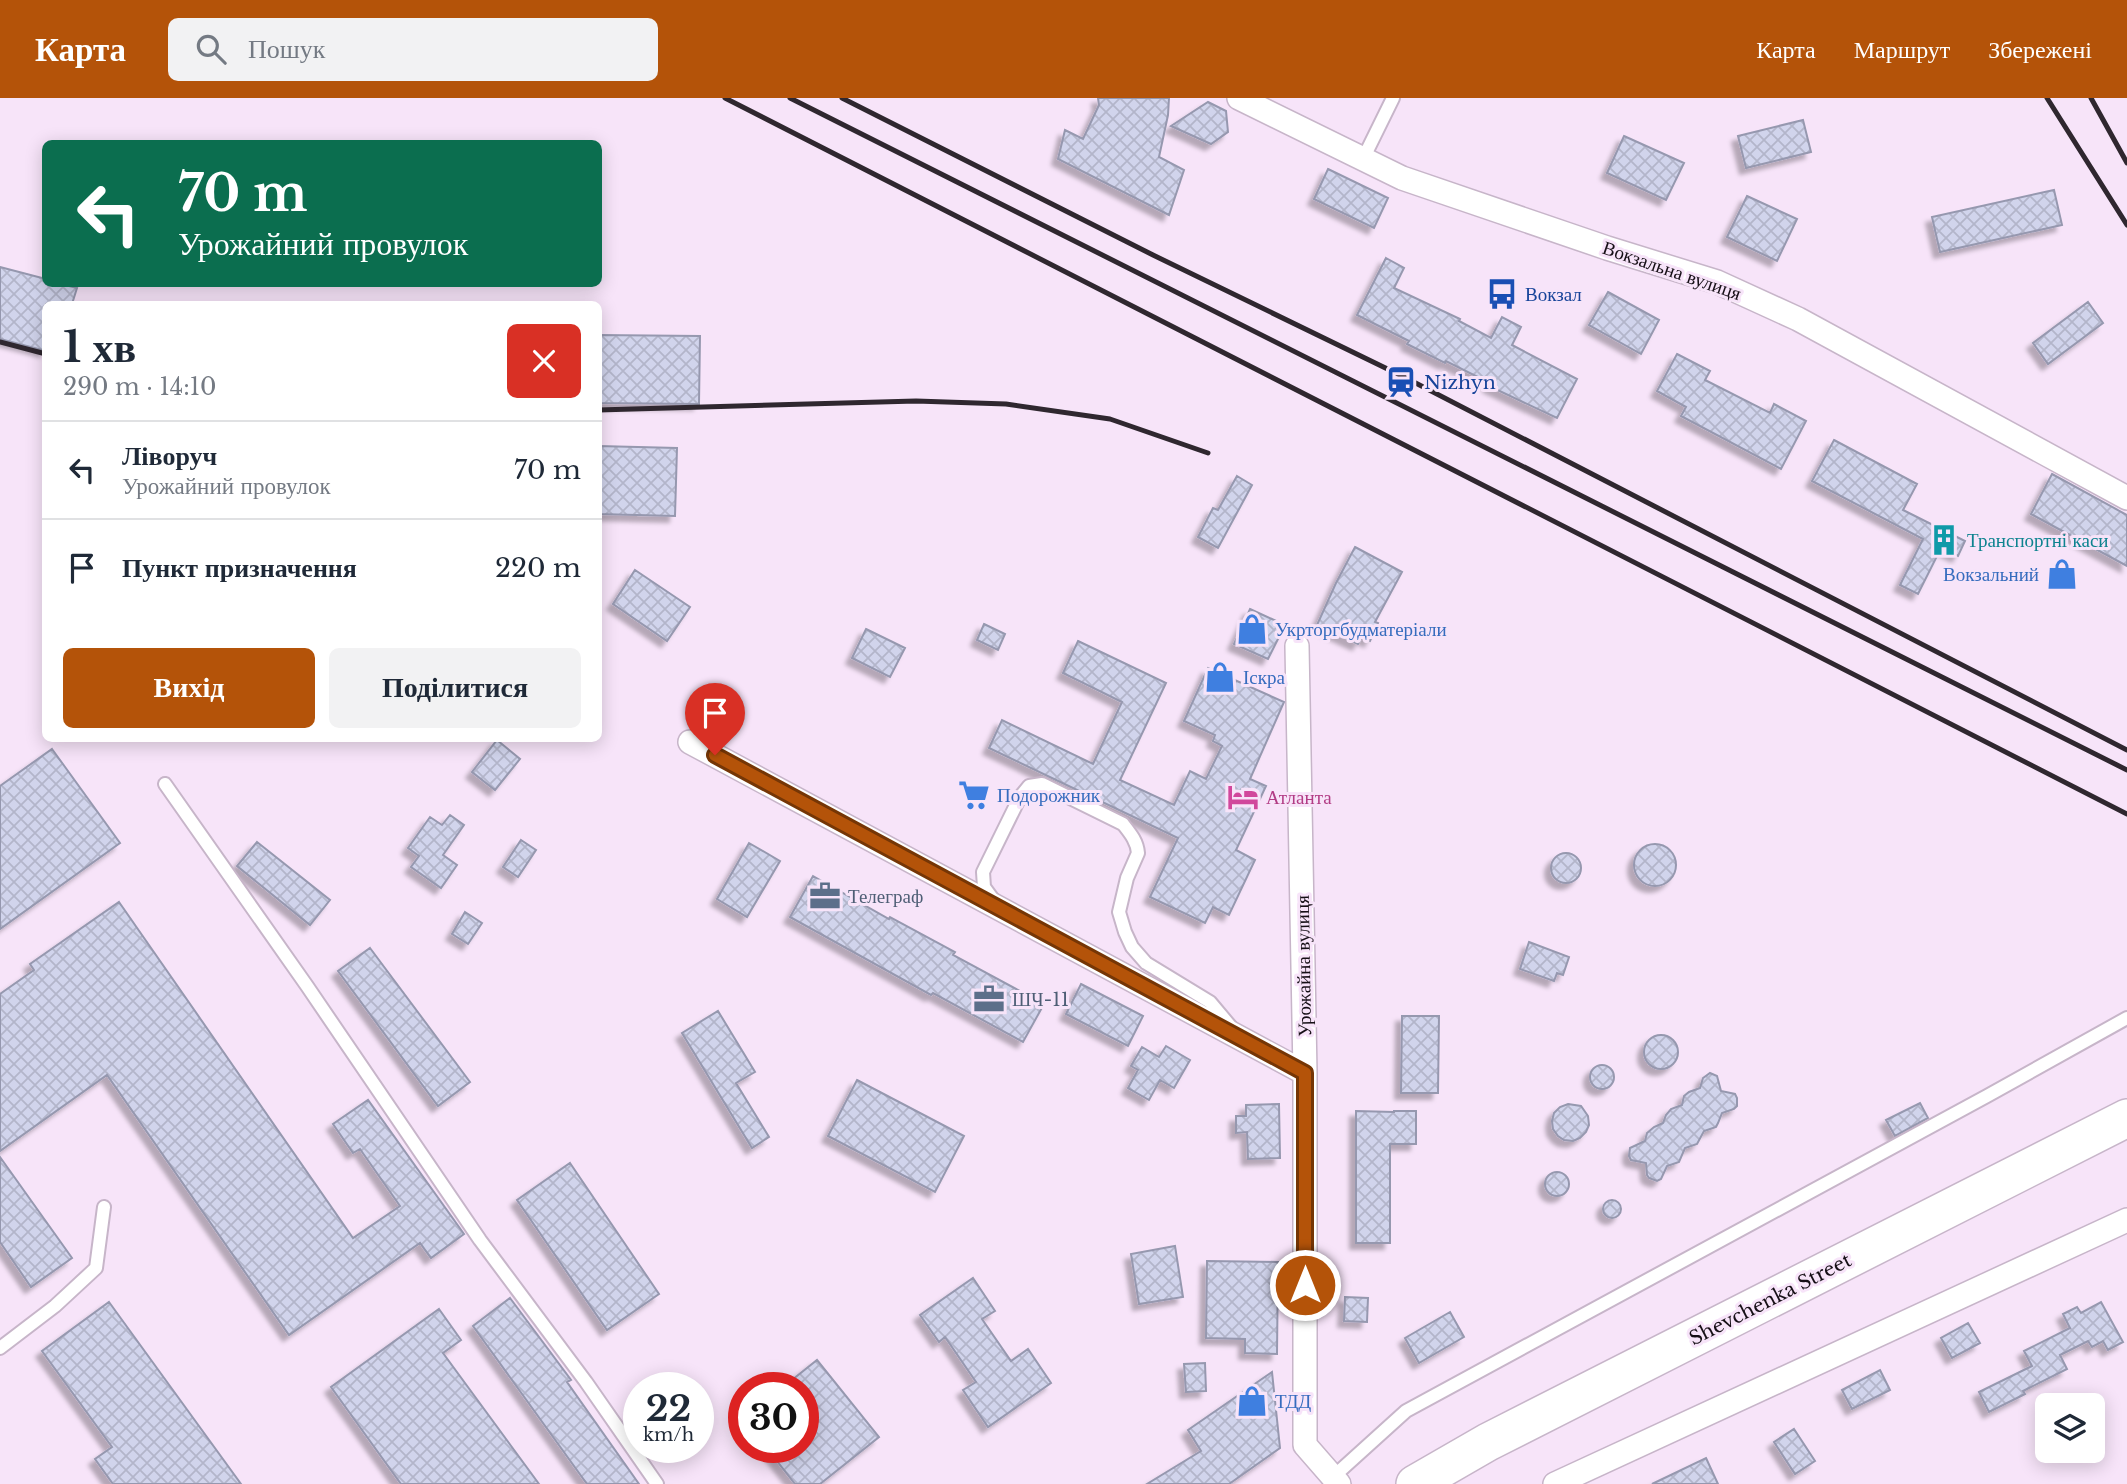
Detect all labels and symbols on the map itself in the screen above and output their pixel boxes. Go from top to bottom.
street label: Вокзальна вулиця [1600,236,1744,305]
bus stop icon: Вокзал [1485,277,1519,311]
place label: Вокзал [1525,283,1582,306]
station icon: Nizhyn [1384,365,1418,399]
place label: Nizhyn [1424,371,1496,394]
building icon: Транспортні каси [1927,523,1961,557]
place label: Транспортні каси [1967,529,2109,552]
shop icon: Вокзальний [2045,557,2079,591]
place label: Вокзальний [1943,563,2039,586]
shop icon: Укрторгбудматеріали [1235,612,1269,646]
place label: Укрторгбудматеріали [1275,618,1447,641]
shop icon: Іскра [1203,660,1237,694]
place label: Іскра [1243,666,1285,689]
pin [685,683,745,755]
supermarket icon: Подорожник [957,778,991,812]
hotel icon: Атланта [1226,780,1260,814]
place label: Подорожник [997,784,1101,807]
place label: Атланта [1266,786,1332,809]
office icon: Телеграф [808,879,842,913]
place label: Телеграф [848,885,923,908]
street label: Урожайна вулиця [1291,895,1316,1037]
office icon: ШЧ-11 [972,982,1006,1016]
place label: ШЧ-11 [1012,988,1069,1011]
position arrow [1268,1248,1342,1322]
street label: Shevchenka Street [1685,1248,1856,1350]
speed limit sign: 30 [728,1372,819,1463]
shop icon: ТДД [1235,1384,1269,1418]
place label: ТДД [1275,1390,1311,1413]

